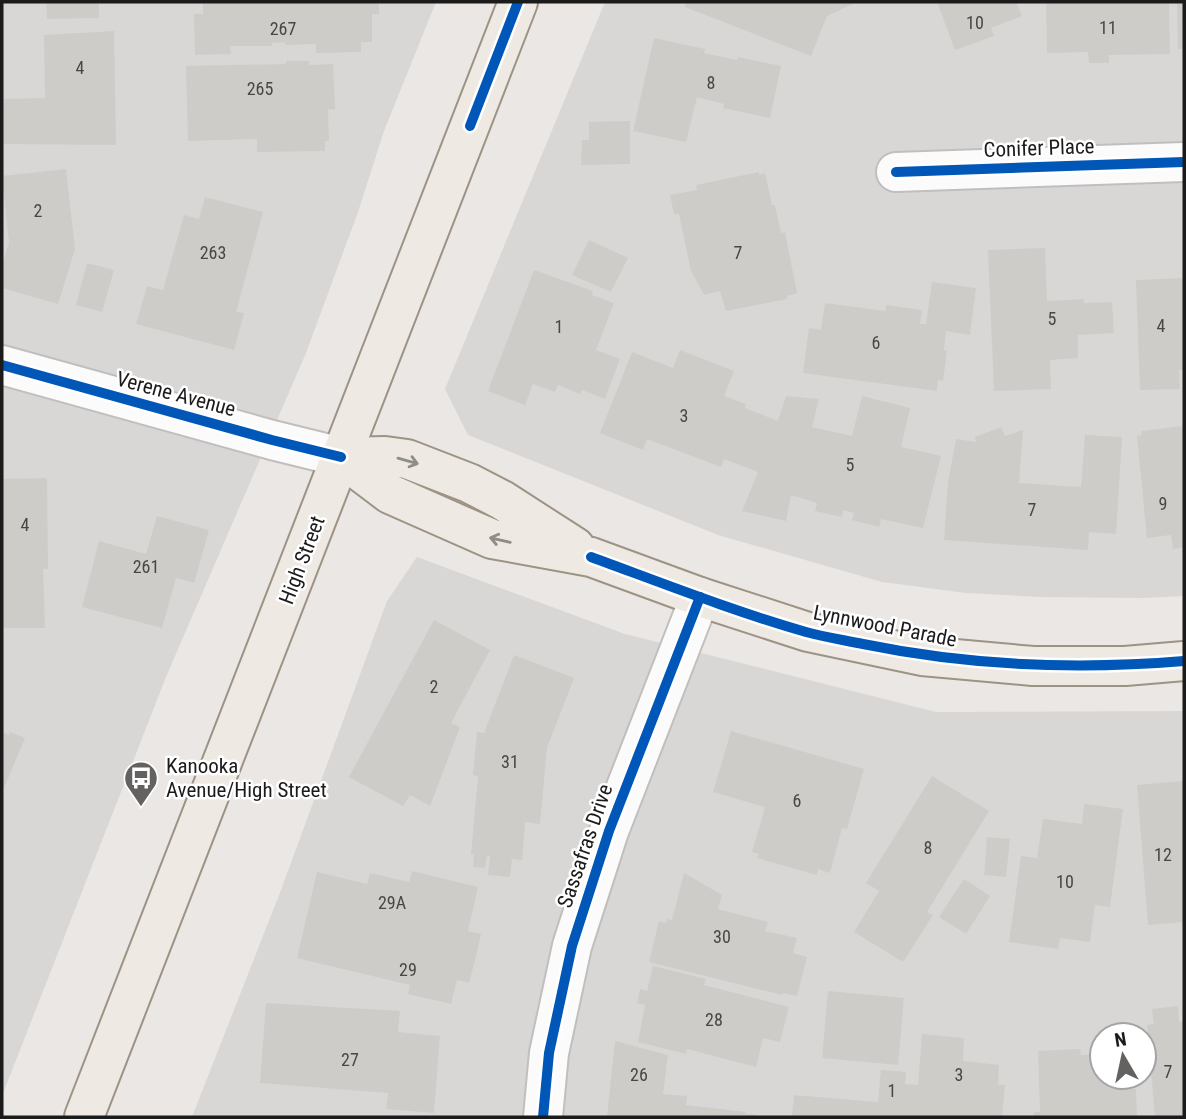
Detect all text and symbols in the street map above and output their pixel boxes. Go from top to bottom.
house number: 10 [966,12,984,33]
house number: 11 [1099,17,1117,38]
house number: 267 [270,18,296,39]
house number: 4 [76,57,85,78]
house number: 8 [707,72,715,93]
house number: 265 [247,78,273,99]
street label: Conifer Place [983,134,1095,162]
house number: 2 [34,200,43,221]
house number: 263 [200,242,226,263]
house number: 7 [734,242,743,263]
house number: 5 [1048,308,1057,329]
house number: 4 [1157,315,1166,336]
house number: 1 [555,316,563,337]
house number: 6 [872,332,880,353]
street label: Verene Avenue [114,367,238,421]
house number: 3 [680,405,688,426]
house number: 5 [846,454,855,475]
one-way arrow [397,455,419,468]
house number: 9 [1159,493,1167,514]
house number: 7 [1028,499,1037,520]
street label: High Street [274,513,330,607]
house number: 4 [21,514,30,535]
one-way arrow [489,533,512,547]
house number: 261 [133,556,159,577]
street label: Lynnwood Parade [811,600,959,652]
house number: 2 [430,676,439,697]
house number: 31 [501,751,519,772]
place label: Kanooka Avenue/High Street [166,754,327,802]
bus stop icon: Kanooka Avenue/High Street [122,759,160,808]
street label: Sassafras Drive [553,781,617,911]
house number: 6 [793,790,801,811]
house number: 8 [924,837,932,858]
house number: 12 [1154,844,1172,865]
house number: 10 [1056,871,1074,892]
house number: 29A [378,892,407,913]
house number: 30 [713,926,731,947]
house number: 29 [399,959,417,980]
house number: 28 [705,1009,723,1030]
north arrow [1088,1021,1158,1091]
text: N [1113,1027,1128,1052]
house number: 27 [341,1049,359,1070]
house number: 7 [1164,1061,1173,1082]
house number: 26 [630,1064,648,1085]
house number: 3 [955,1064,963,1085]
house number: 1 [888,1080,896,1101]

